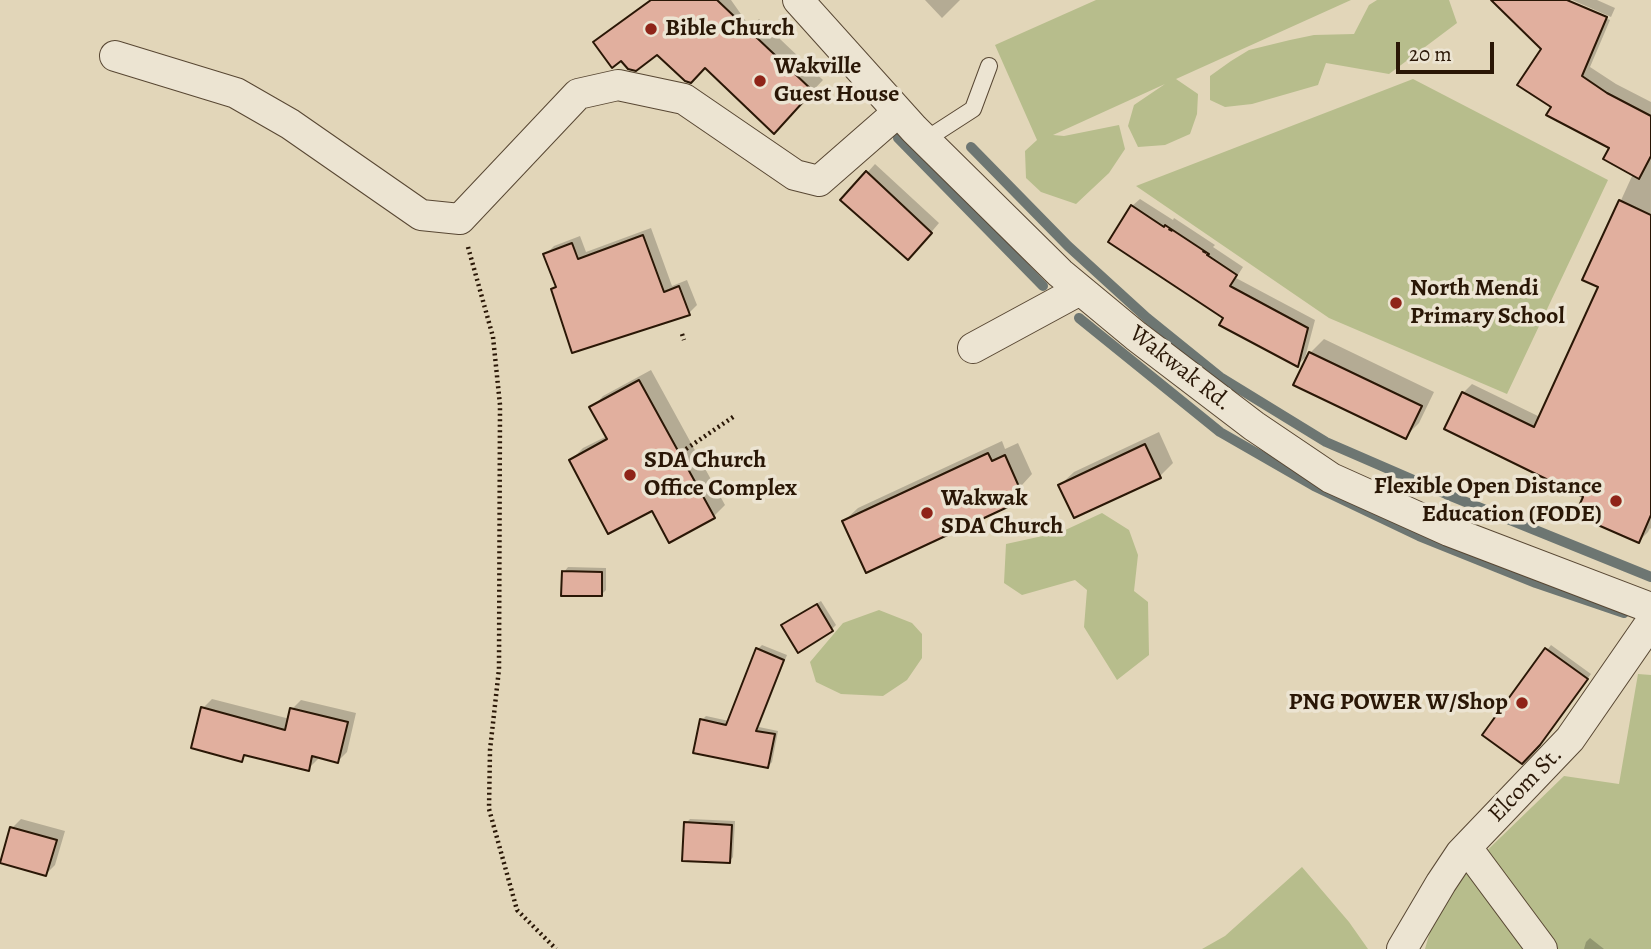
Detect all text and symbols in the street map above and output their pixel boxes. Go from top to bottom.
place label: Bible Church [665,15,795,43]
marker: Bible Church [643,21,659,37]
scale bar [1399,28,1497,72]
text: 20 m [1409,40,1452,68]
place label: Wakville Guest House [774,53,899,109]
marker: Wakville Guest House [752,73,768,89]
place label: North Mendi Primary School [1410,275,1565,331]
marker: North Mendi Primary School [1388,295,1404,311]
street label: Wakwak Rd. [1123,320,1237,418]
place label: SDA Church Office Complex [644,447,797,503]
marker: SDA Church Office Complex [622,467,638,483]
place label: Flexible Open Distance Education (FODE) [1374,473,1602,529]
place label: Wakwak SDA Church [941,485,1063,541]
marker: Flexible Open Distance Education (FODE) [1608,493,1624,509]
marker: Wakwak SDA Church [919,505,935,521]
place label: PNG POWER W/Shop [1288,689,1508,717]
marker: PNG POWER W/Shop [1514,695,1530,711]
street label: Elcom St. [1483,741,1569,829]

